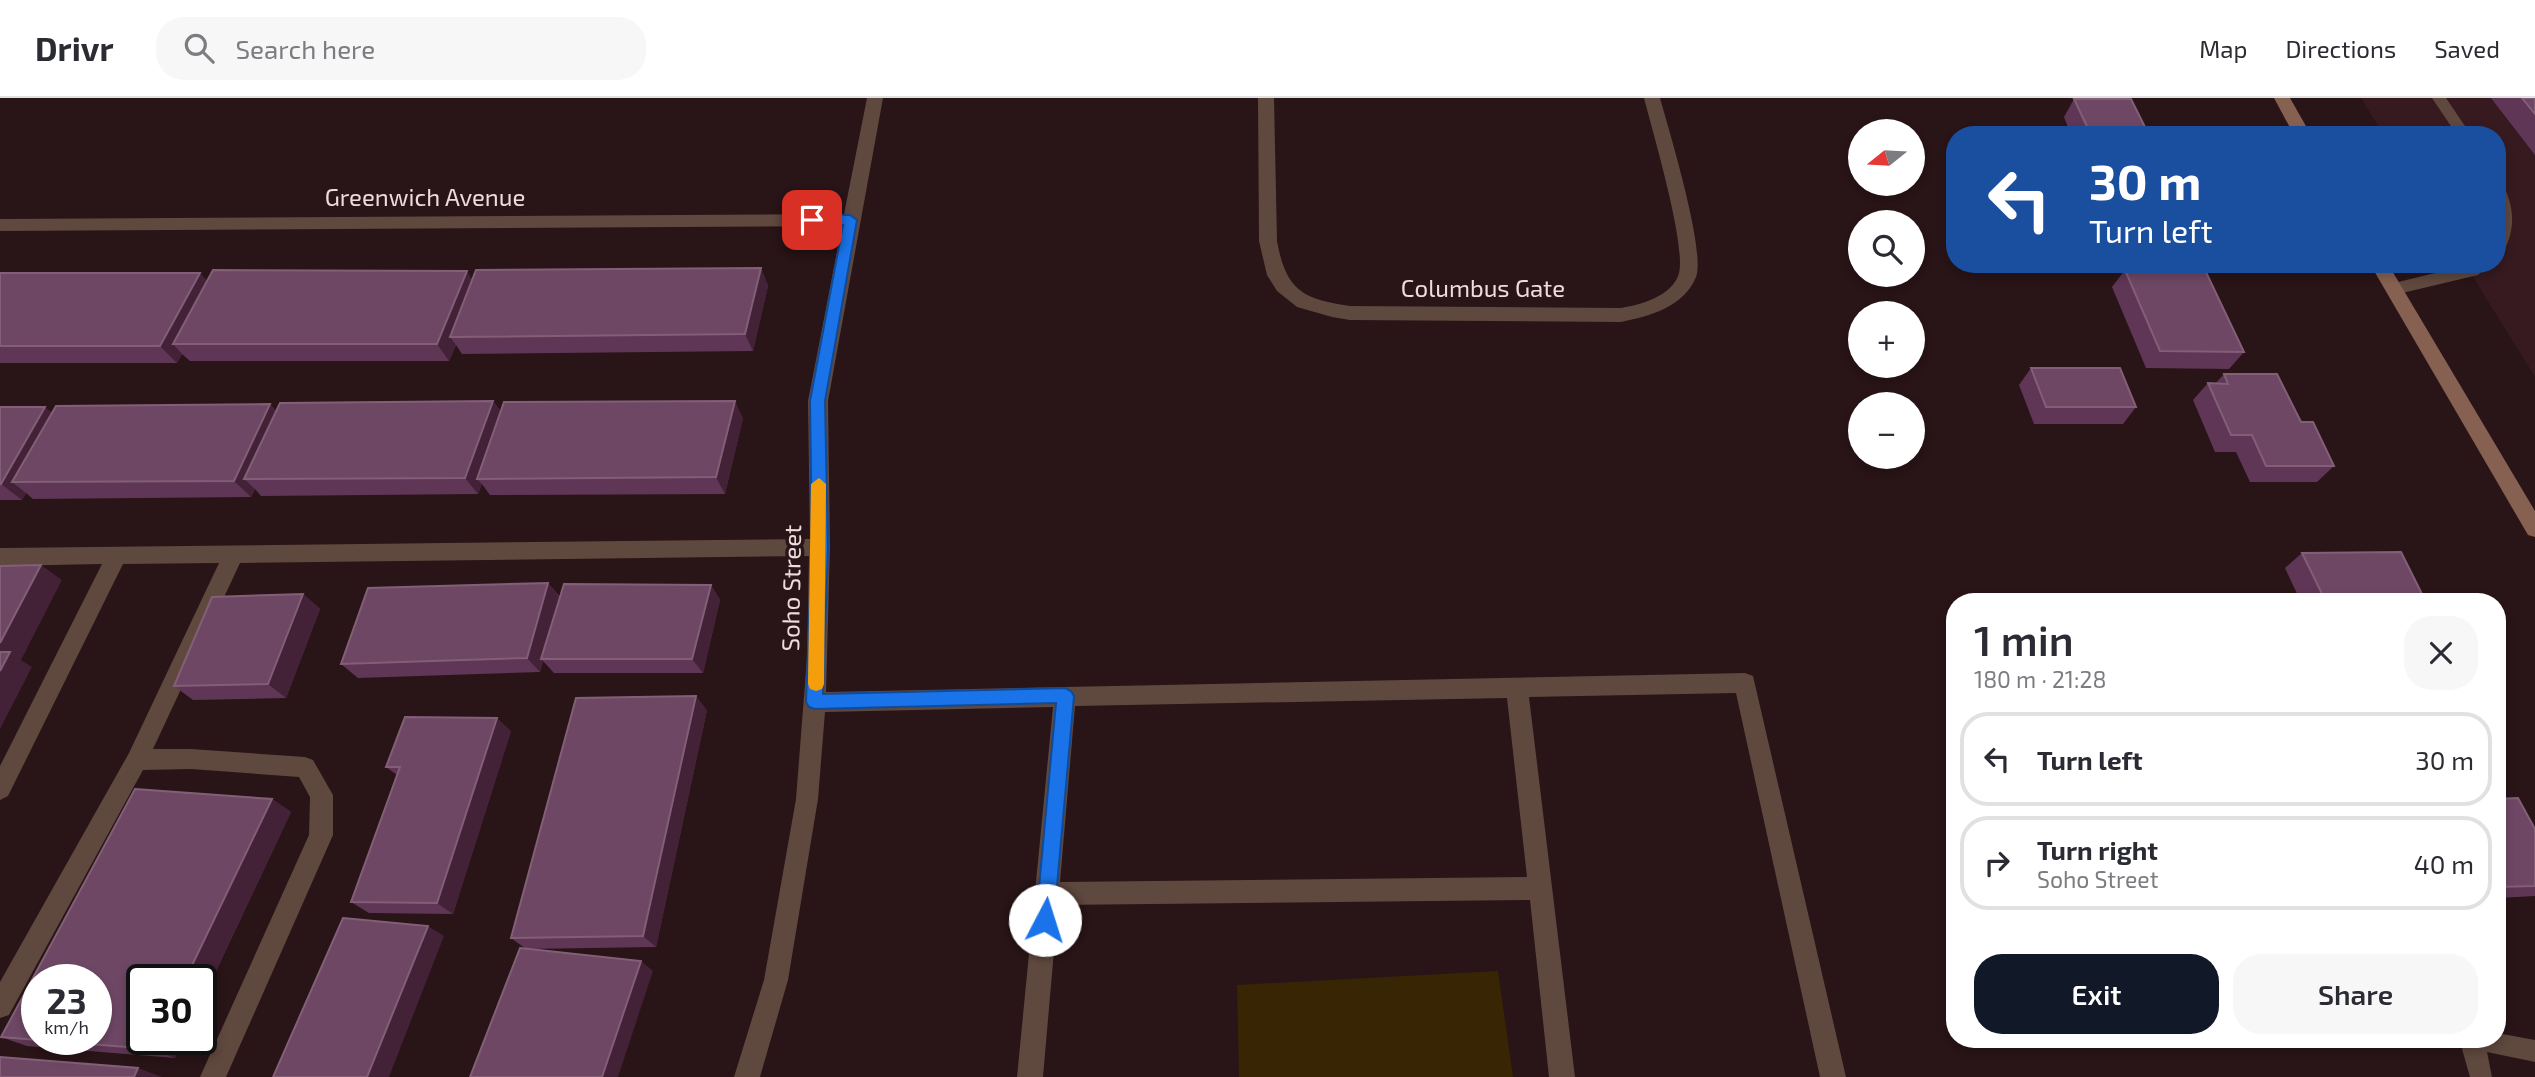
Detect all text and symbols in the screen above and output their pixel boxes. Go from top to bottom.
search box [156,17,646,80]
text: Drivr [35,28,114,68]
icon: search [180,29,218,67]
text: Search here [236,33,375,64]
text: Map [2199,34,2247,63]
text: Directions [2285,34,2396,63]
text: Saved [2434,34,2500,63]
north arrow [1848,119,1925,196]
map controls [1848,119,1925,469]
text: 30 m [2089,151,2201,210]
icon: left [1974,154,2065,245]
street label: Greenwich Avenue [325,182,525,211]
pin [782,190,842,250]
icon: arrive [793,201,831,239]
button: search [1848,210,1925,287]
text: Turn left [2089,211,2213,249]
street label: Columbus Gate [1401,273,1565,302]
button: + [1848,301,1925,378]
button: − [1848,392,1925,469]
street label: Soho Street [775,524,806,652]
text: 1 min [1974,614,2074,664]
button: close [2404,616,2478,690]
text: 180 m · 21:28 [1974,665,2106,693]
icon: left [1978,740,2016,778]
text: Turn left [2037,744,2143,775]
text: 30 m [2415,744,2474,775]
text: Turn right [2037,834,2158,865]
icon: right [1978,844,2016,882]
text: 40 m [2414,848,2474,879]
text: Soho Street [2037,865,2158,893]
position arrow [1008,883,1082,957]
button: Exit [1974,954,2219,1034]
button: Share [2233,954,2478,1034]
speed limit sign: 30 [126,964,217,1055]
text: 23 [46,979,87,1021]
text: km/h [44,1016,89,1038]

